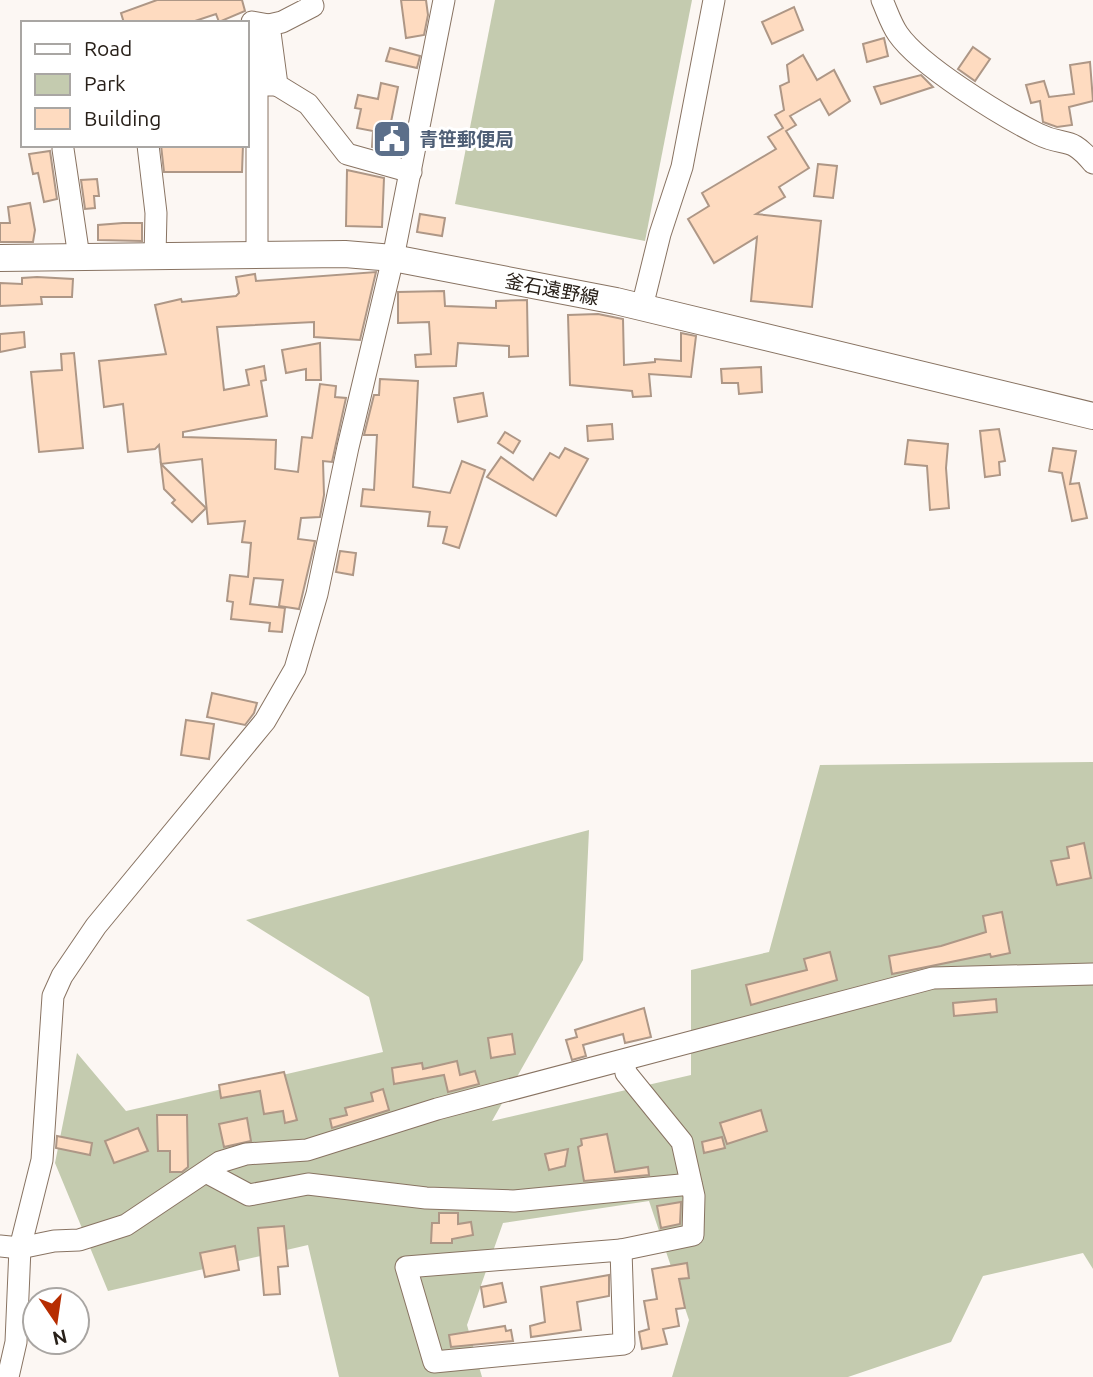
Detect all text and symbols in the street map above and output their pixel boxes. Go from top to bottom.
legend [21,21,248,147]
text: Road [84,36,132,60]
text: Park [84,71,126,95]
text: Building [84,106,161,130]
public building icon: 青笹郵便局 [371,118,413,160]
place label: 青笹郵便局 [419,128,514,150]
street label: 釜石遠野線 [503,269,601,309]
north arrow [21,1286,91,1356]
text: N [50,1325,69,1350]

